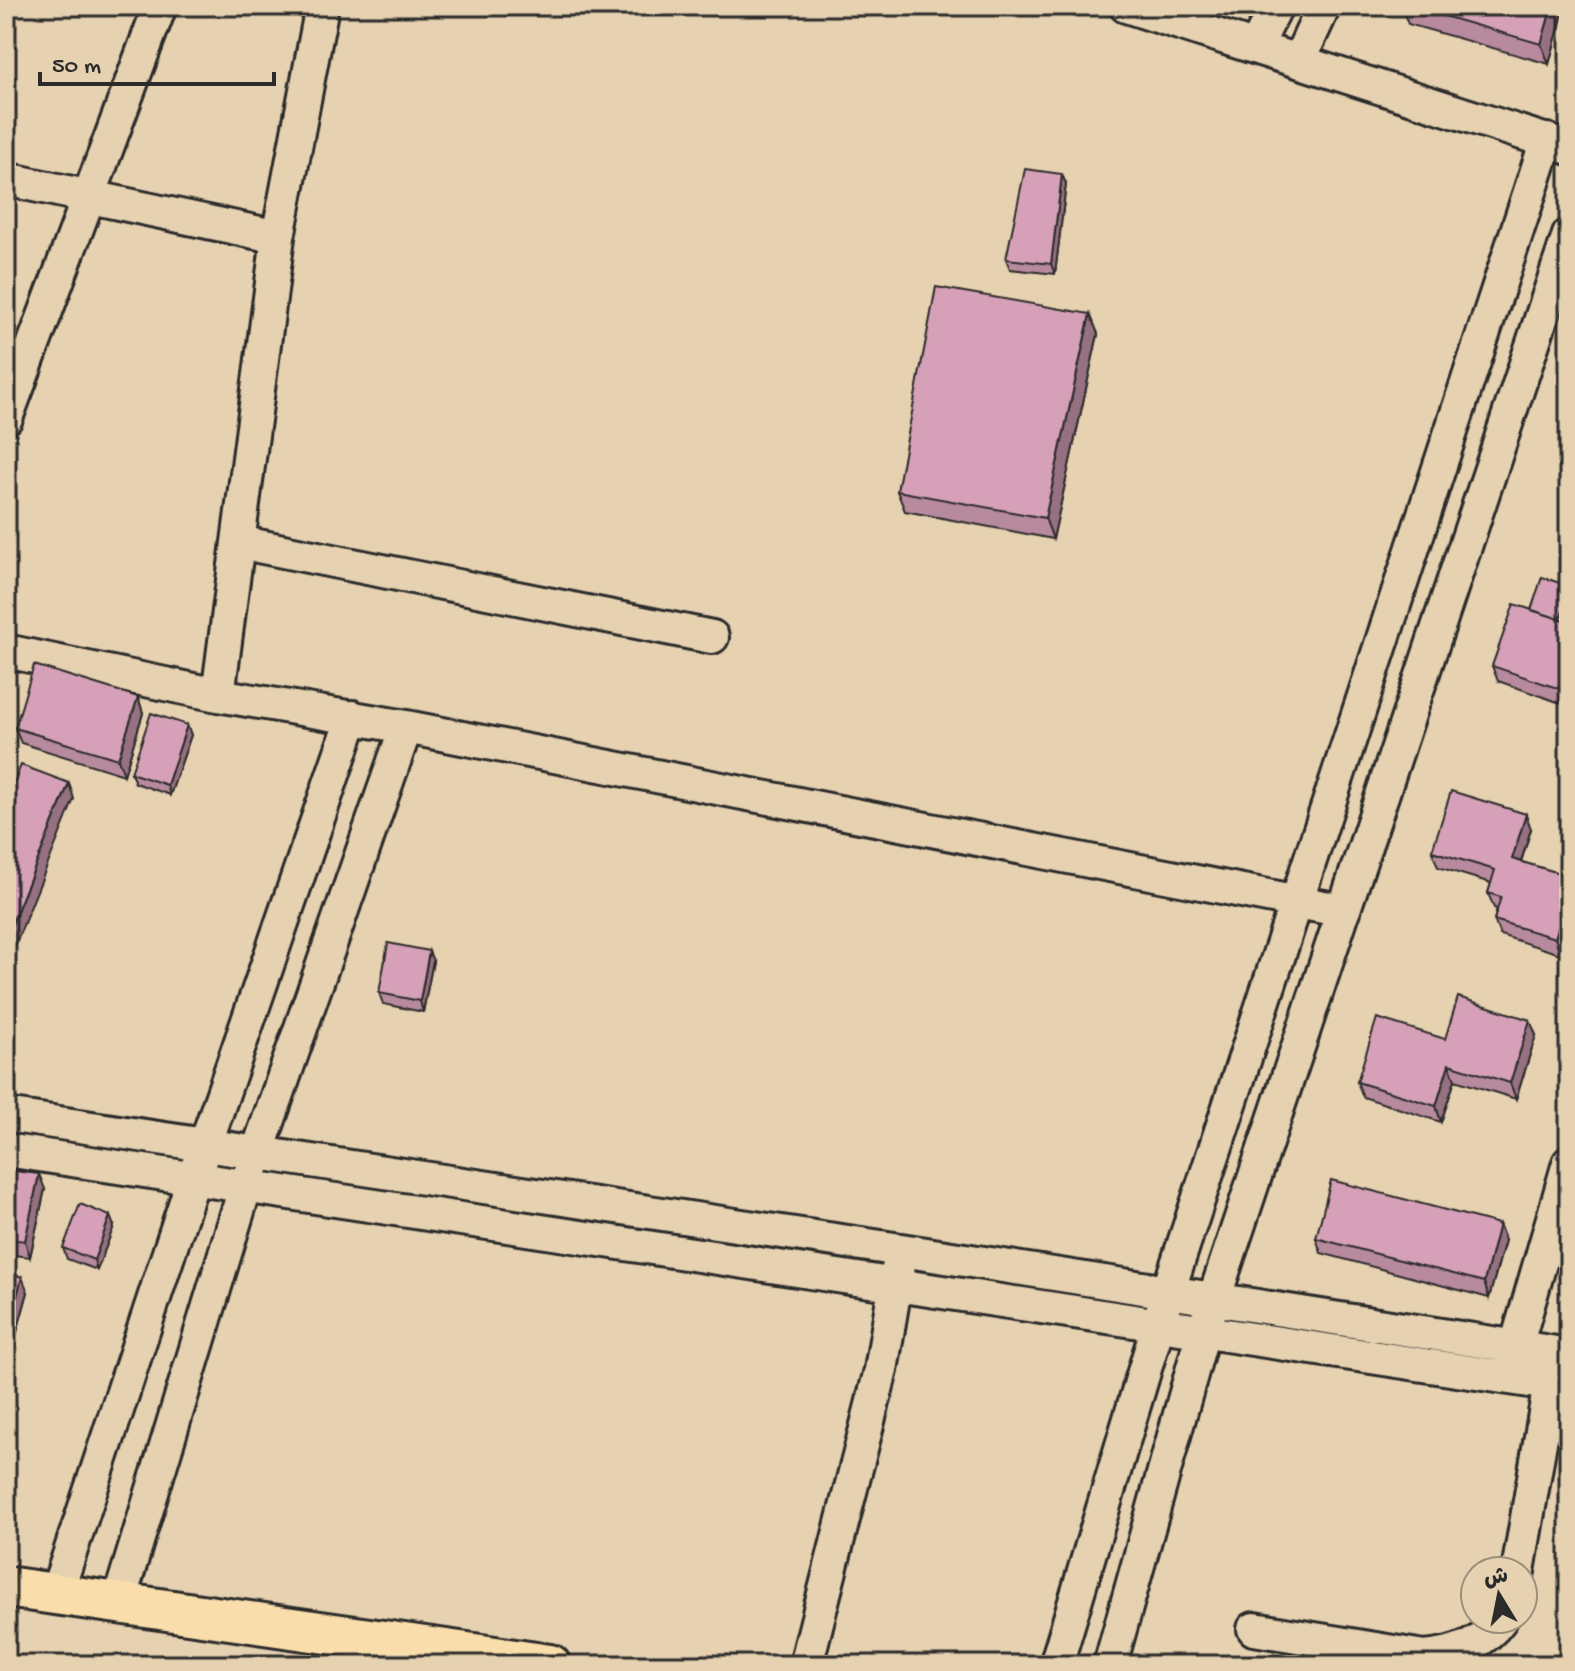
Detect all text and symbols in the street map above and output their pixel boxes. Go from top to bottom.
scale bar [40,36,274,86]
text: 50 m [52,53,101,82]
north arrow [1459,1555,1539,1635]
text: ش [1482,1564,1510,1594]

